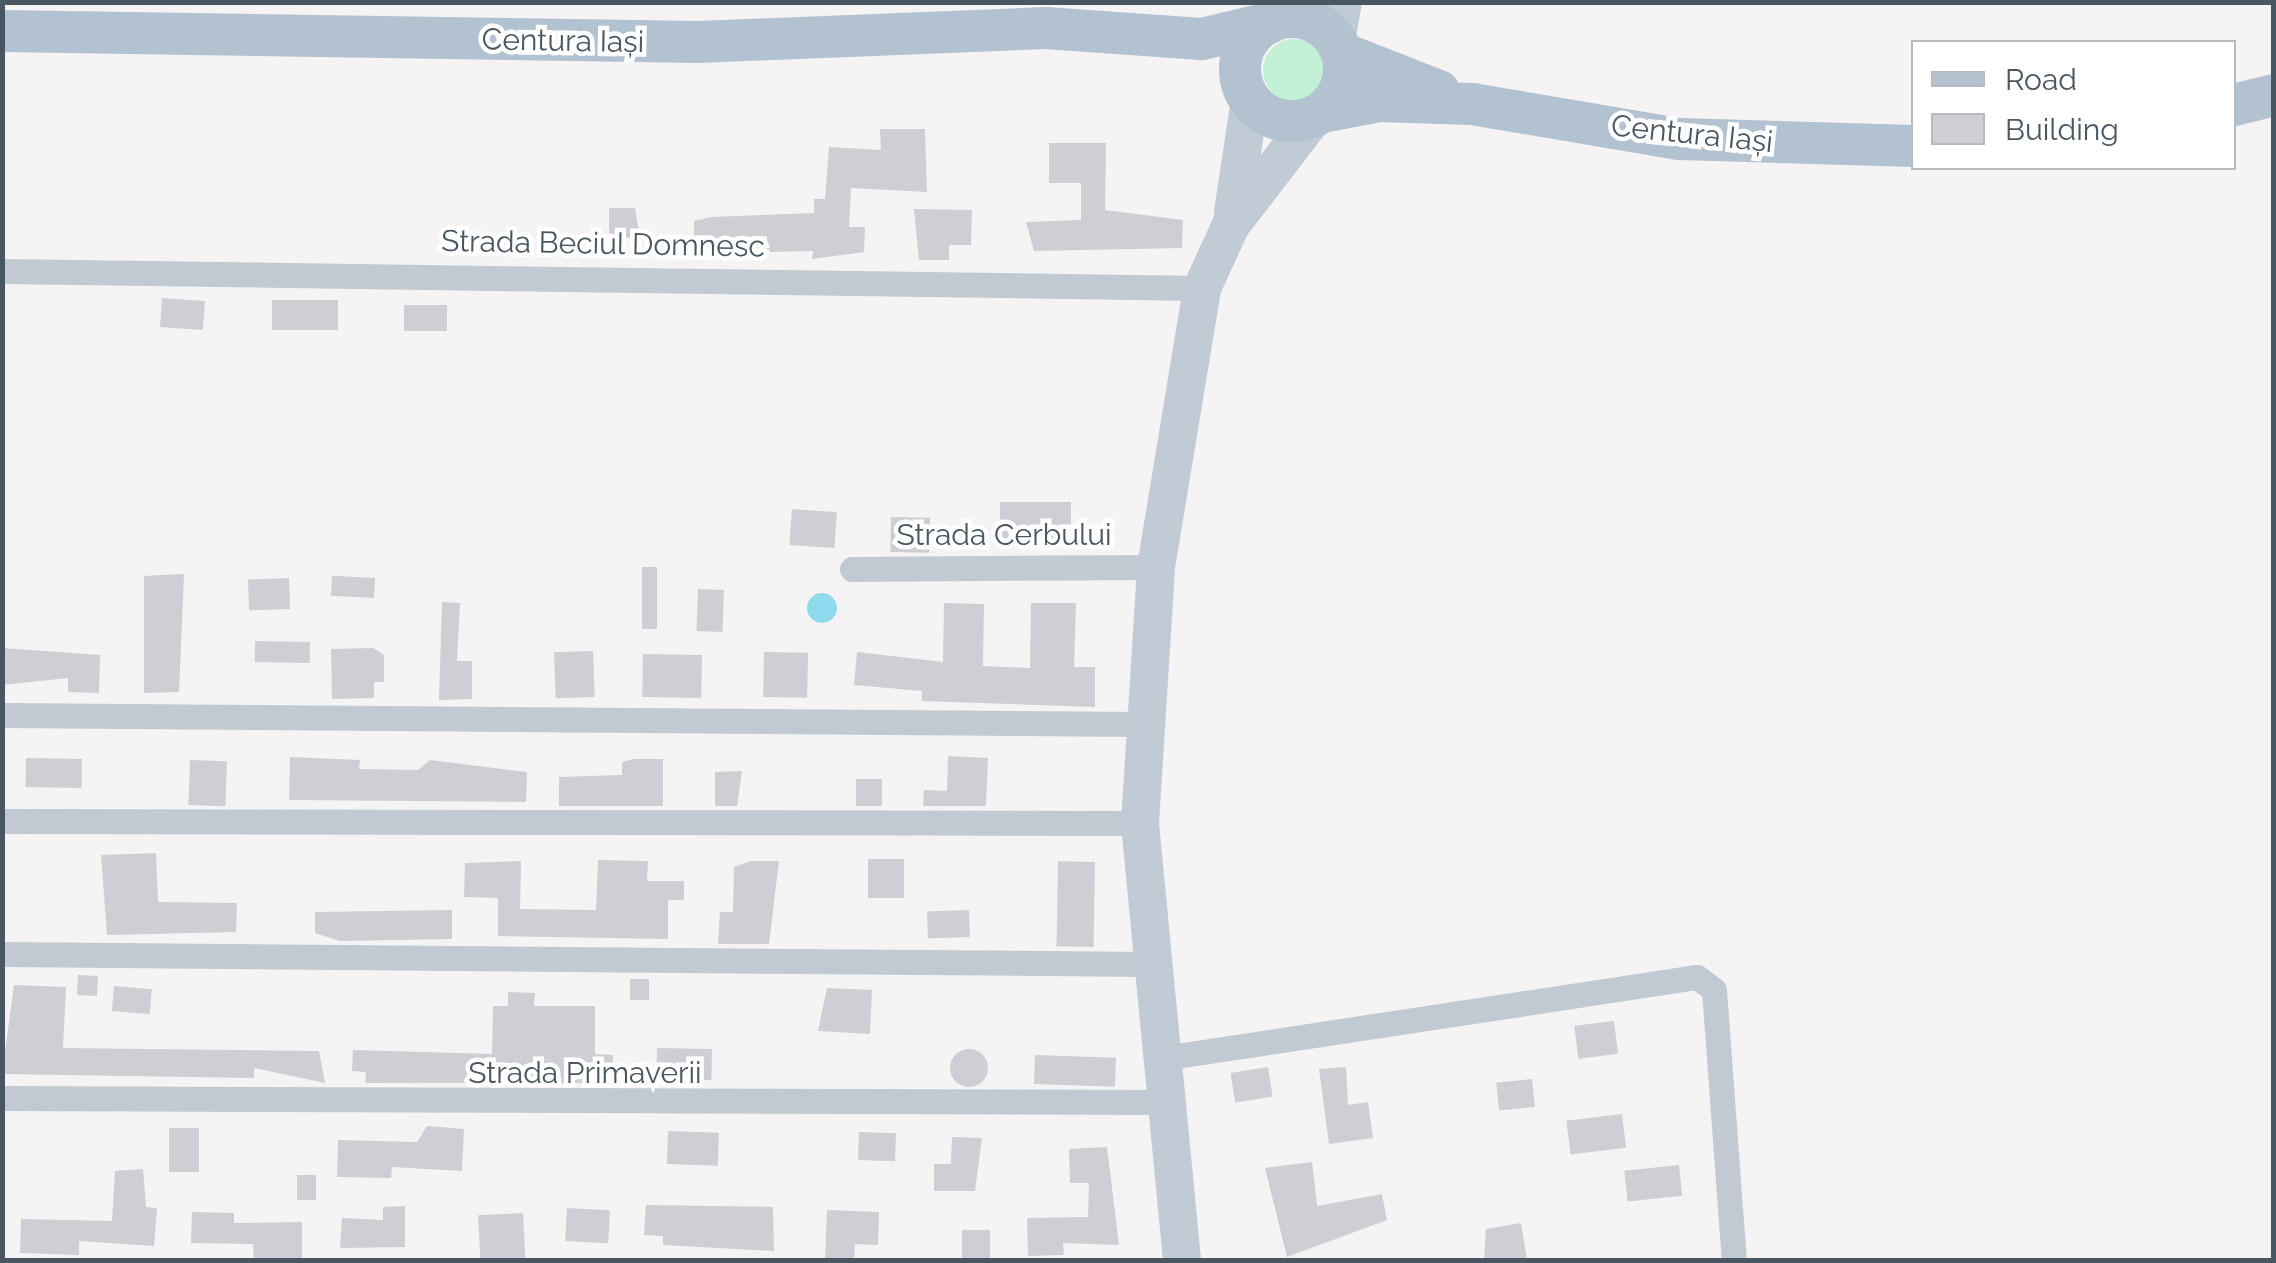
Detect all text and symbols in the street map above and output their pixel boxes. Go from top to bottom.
street label: Centura Iași [481,22,645,60]
legend [1911,40,2236,170]
text: Road [2005,62,2077,97]
street label: Centura Iași [1609,108,1775,160]
text: Building [2005,112,2119,147]
street label: Strada Beciul Domnesc [440,223,766,265]
street label: Strada Cerbului [896,517,1112,553]
street label: Strada Primaverii [468,1055,702,1091]

